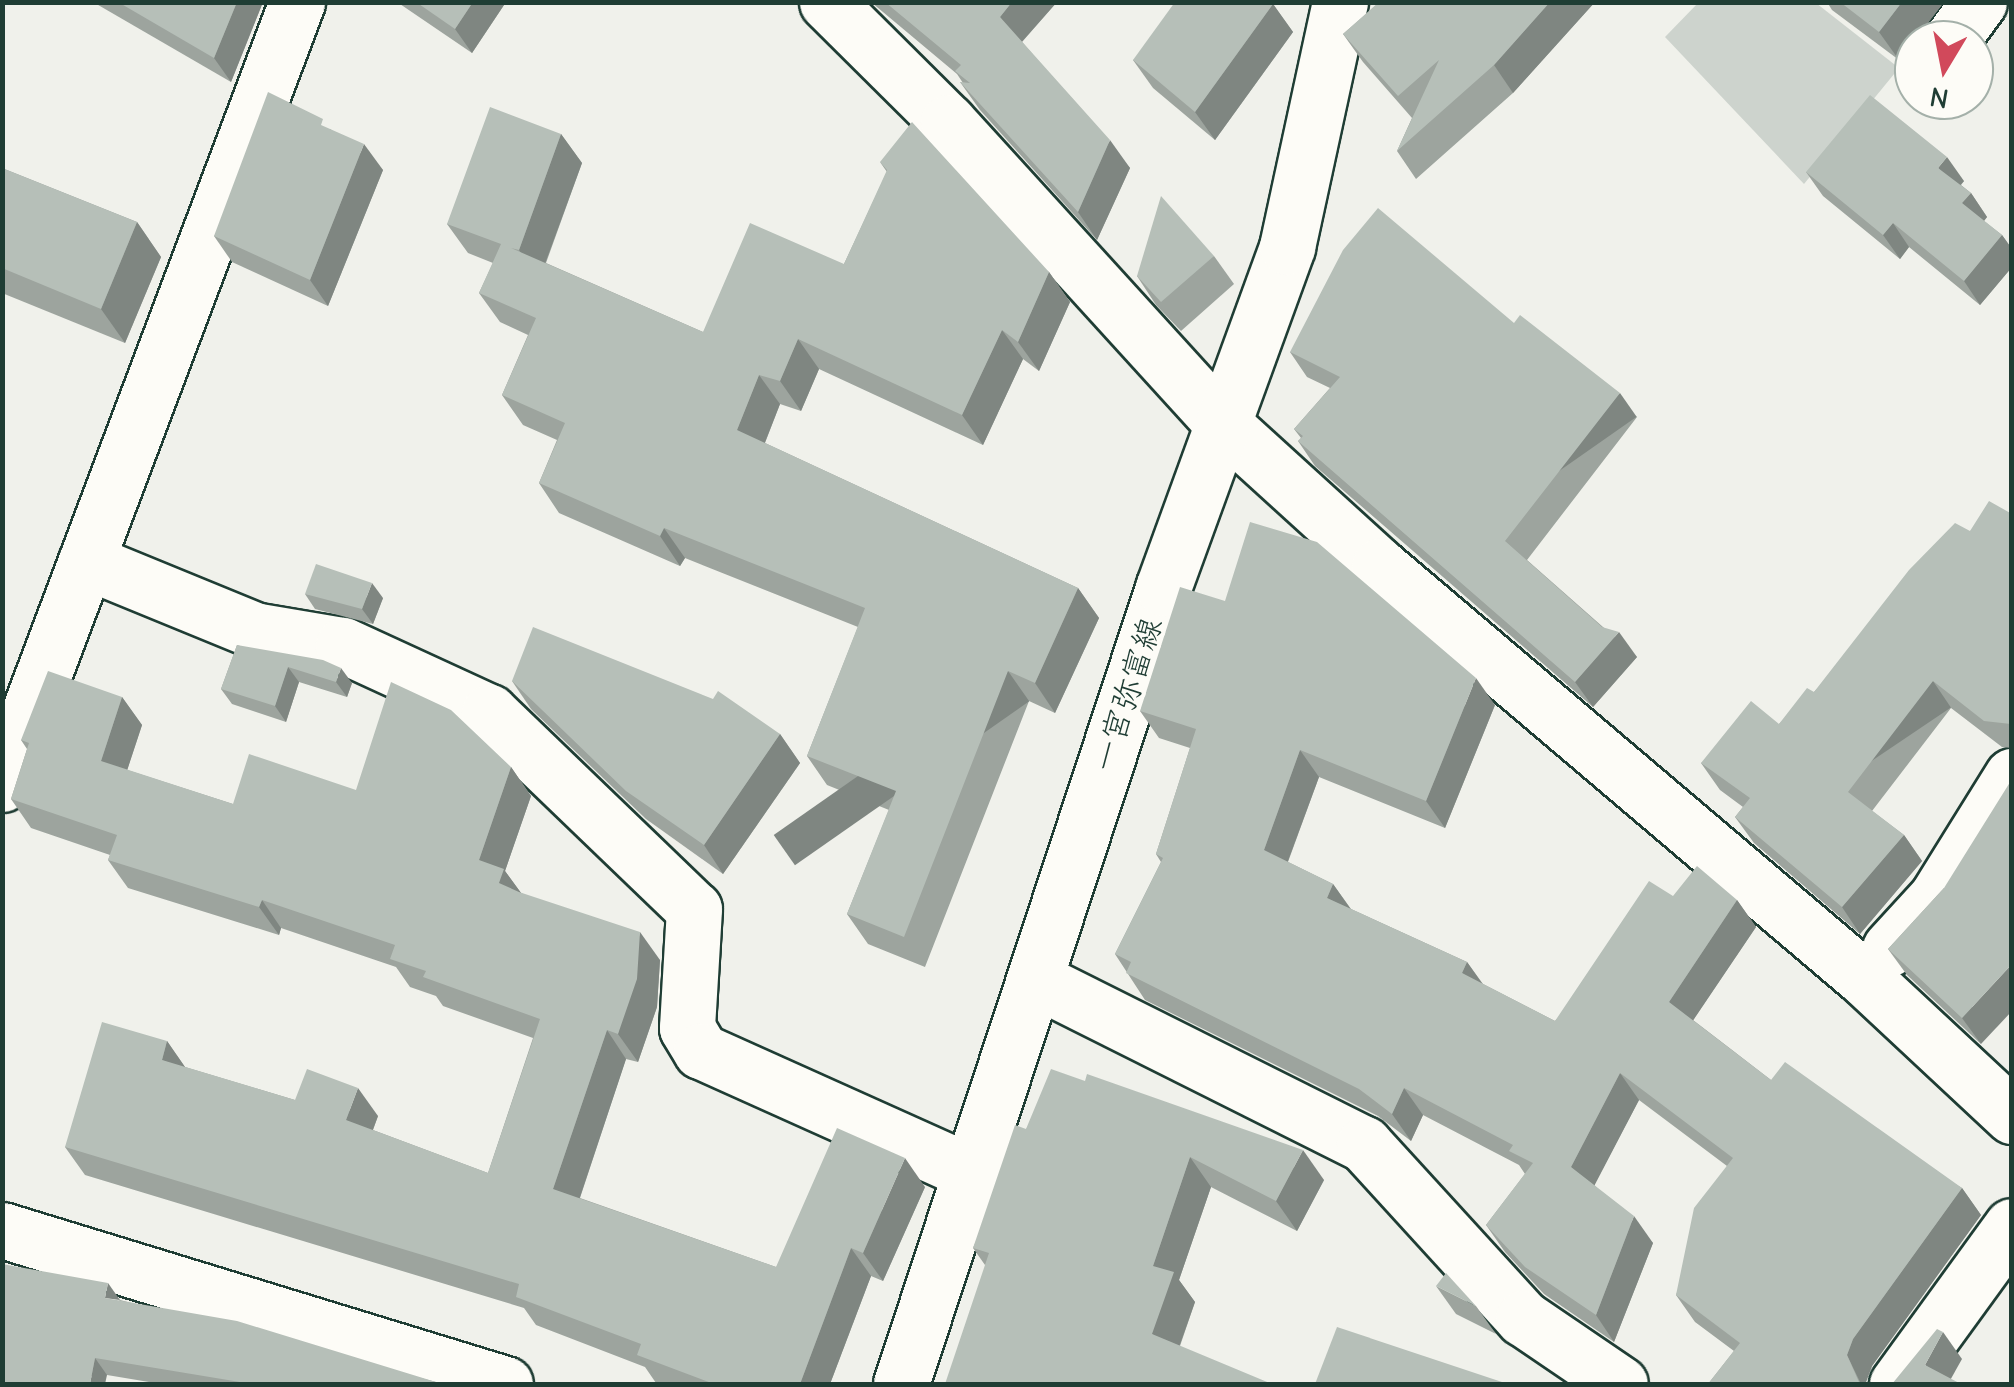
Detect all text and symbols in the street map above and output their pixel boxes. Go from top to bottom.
north arrow [1894,20,1994,120]
text: N [1927,80,1951,115]
street label: 一宮弥富線 [1085,613,1171,777]

